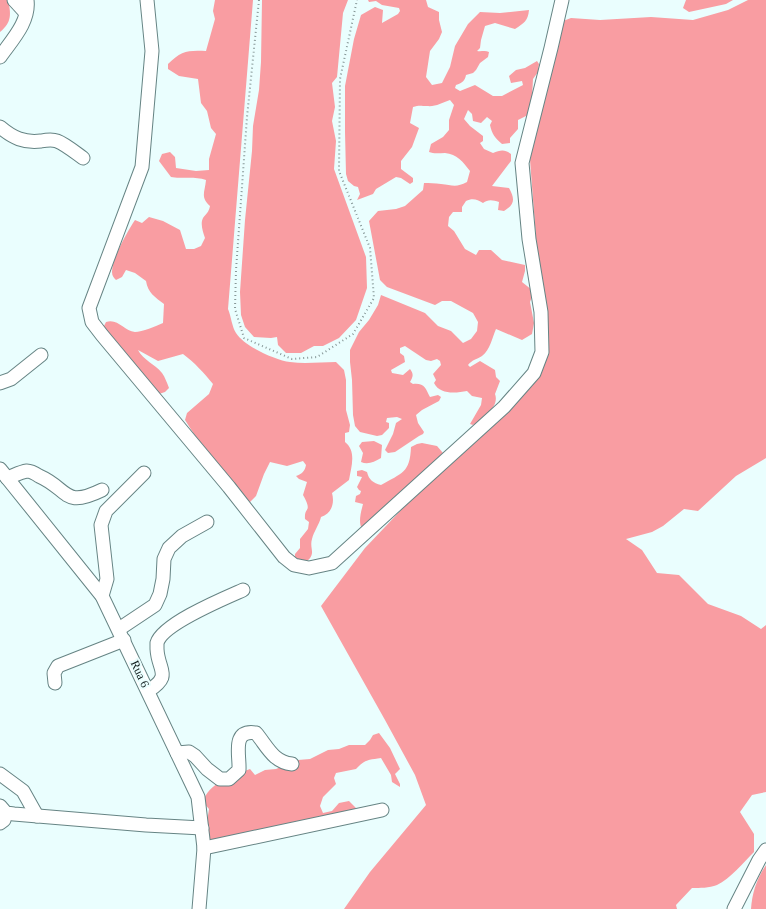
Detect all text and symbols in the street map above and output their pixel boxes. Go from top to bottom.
street label: Rua 6 [128,658,152,690]

